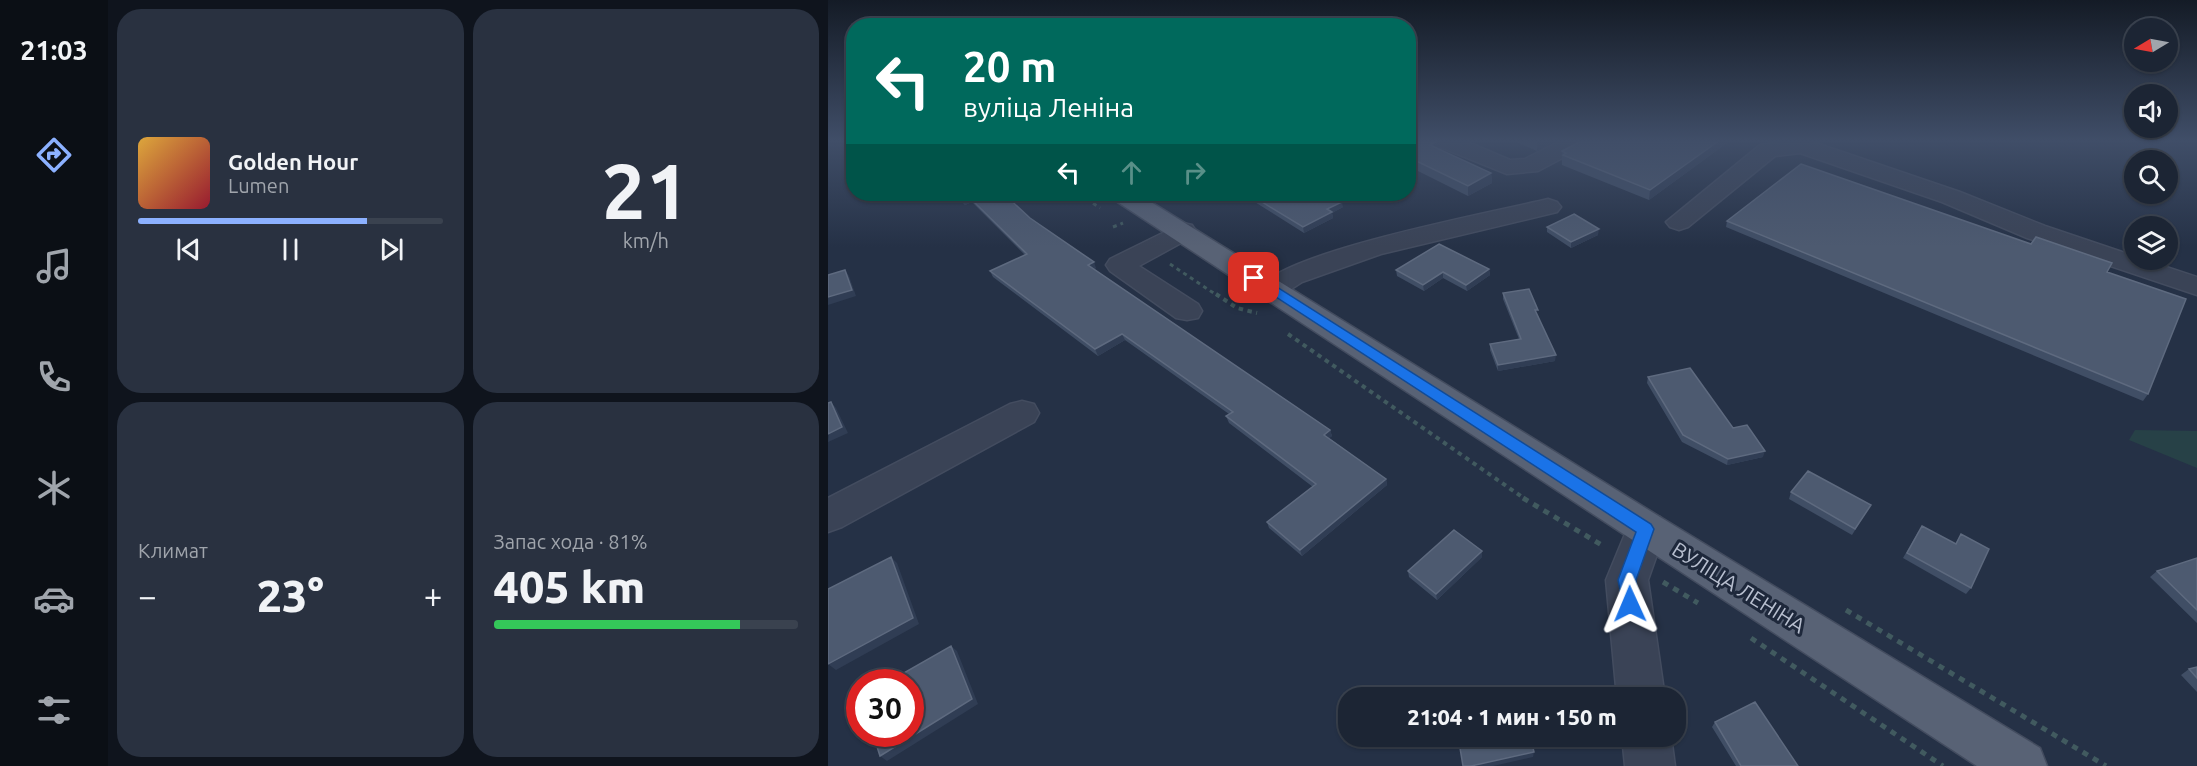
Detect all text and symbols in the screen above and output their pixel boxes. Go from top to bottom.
north arrow [2124,18,2178,72]
map controls [2124,18,2178,270]
text: 21:03 [20,35,88,65]
icon: left [864,42,942,120]
text: 20 m [963,43,1057,90]
button: sound [2124,84,2178,138]
text: вуліца Леніна [963,92,1134,122]
icon: directions [33,134,75,176]
text: 21 [602,146,690,234]
text: Golden Hour [228,149,358,174]
button: search [2124,150,2178,204]
icon: left [1052,156,1085,189]
icon: ahead [1115,156,1148,189]
icon: right [1178,156,1211,189]
text: Lumen [228,174,289,197]
button: layers [2124,216,2178,270]
text: km/h [623,229,669,252]
icon: previous [172,233,205,266]
icon: pause [274,233,307,266]
icon: next [375,233,408,266]
icon: music [33,245,75,287]
pin [1228,252,1279,303]
icon: arrive [1237,261,1270,294]
icon: phone [33,356,75,398]
icon: climate [33,467,75,509]
text: Запас хода · 81% [494,530,648,553]
street label: ВУЛІЦА ЛЕНІНА [1668,537,1810,638]
text: Климат [138,539,208,562]
text: 405 km [494,561,645,612]
text: 23° [257,570,324,621]
position arrow [1598,572,1662,636]
text: − [138,577,157,614]
text: + [424,577,442,614]
icon: car [33,578,75,620]
speed limit sign: 30 [846,669,924,747]
icon: filters [33,689,75,731]
text: 21:04 · 1 мин · 150 m [1407,704,1617,729]

